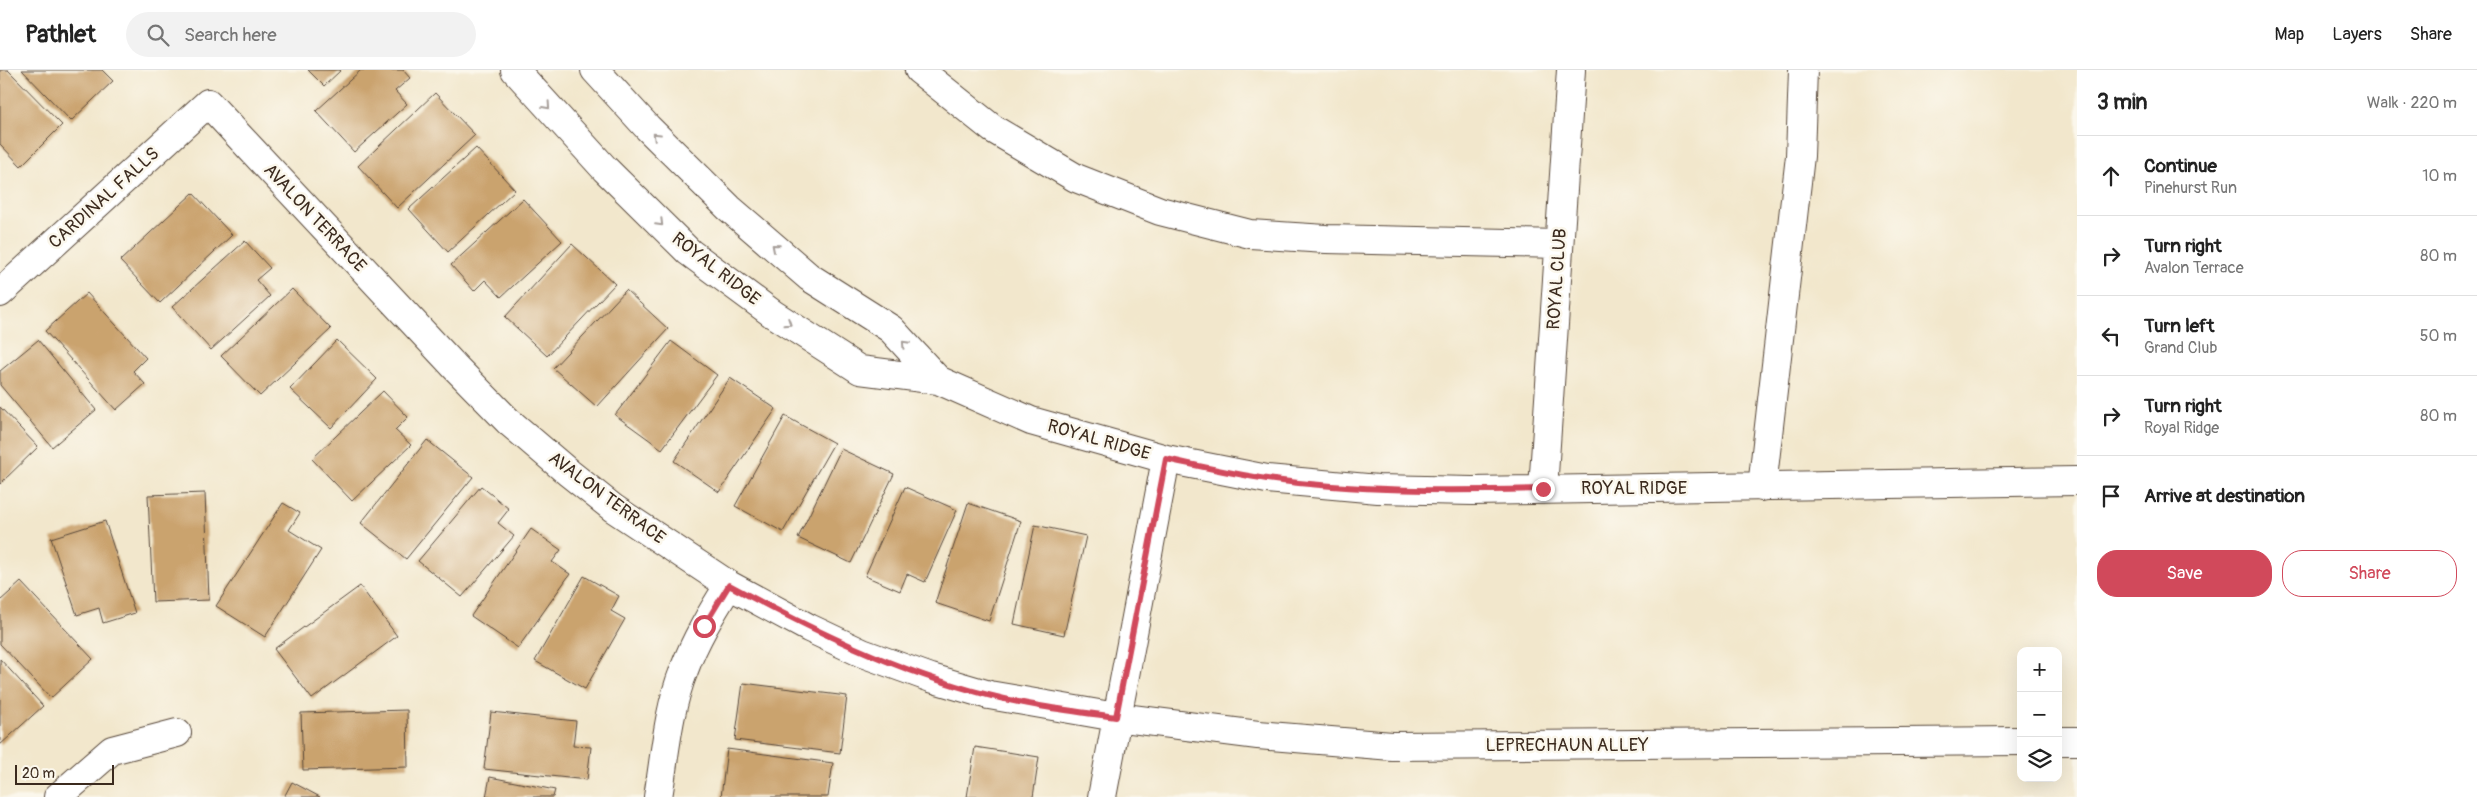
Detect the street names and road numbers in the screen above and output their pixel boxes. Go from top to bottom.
street label: CARDINAL FALLS [44,142,164,254]
street label: AVALON TERRACE [259,159,371,277]
street label: ROYAL RIDGE [667,227,765,311]
street label: ROYAL CLUB [1542,228,1572,330]
street label: ROYAL RIDGE [1045,414,1153,466]
street label: AVALON TERRACE [544,447,670,549]
street label: ROYAL RIDGE [1581,477,1687,500]
street label: LEPRECHAUN ALLEY [1485,734,1649,757]

